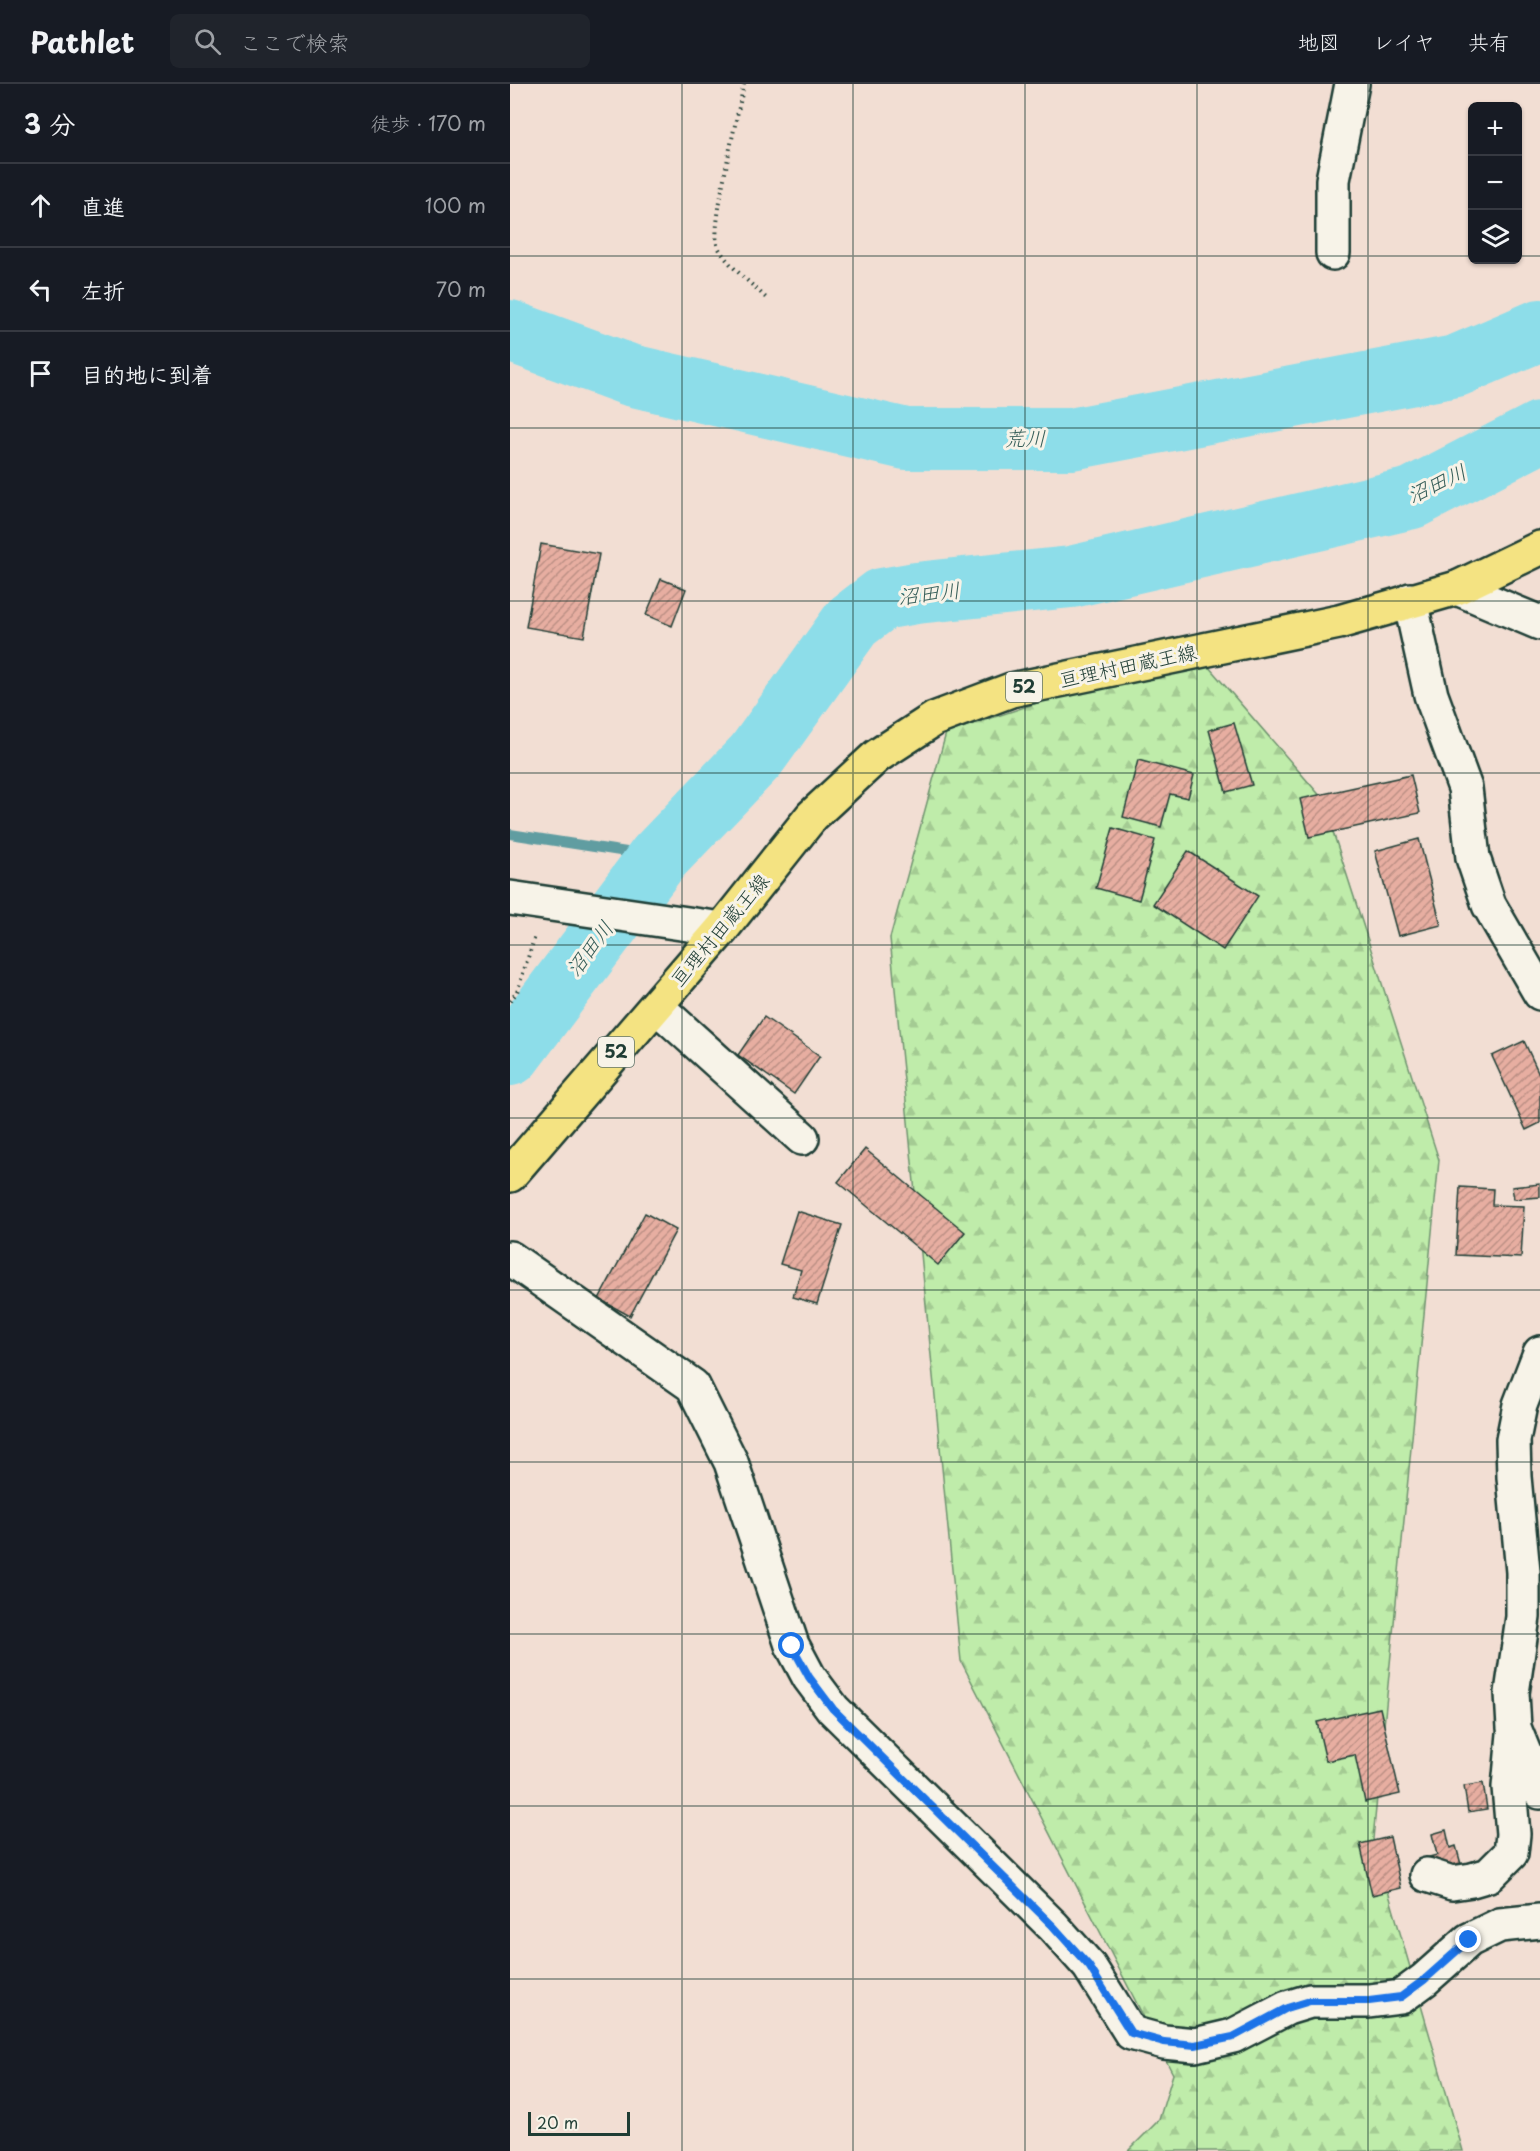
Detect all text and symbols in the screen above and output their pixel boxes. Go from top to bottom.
search box [170,14,590,68]
text: Pathlet [30,20,134,63]
icon: search [191,25,224,58]
text: ここで検索 [239,25,349,58]
text: 地図 [1298,25,1340,57]
text: レイヤ [1373,25,1435,57]
text: 共有 [1468,25,1510,57]
map controls [1468,102,1522,264]
button: + [1468,102,1522,156]
text: 3 分 [24,104,75,143]
text: 徒歩 · 170 m [370,108,486,138]
button: − [1468,156,1522,210]
icon: ahead [24,189,57,222]
text: 直進 [81,189,125,222]
text: 100 m [425,190,486,220]
button: layers [1468,210,1522,264]
icon: left [24,273,57,306]
text: 左折 [81,273,125,306]
text: 70 m [436,274,486,304]
icon: arrive [24,357,57,390]
text: 目的地に到着 [81,357,213,390]
water label: 荒川 [1004,421,1046,453]
water label: 沼田川 [1401,454,1471,510]
water label: 沼田川 [896,572,962,612]
street label: 亘理村田蔵王線 [1056,636,1199,694]
road number: 52 [1006,672,1042,702]
street label: 亘理村田蔵王線 [663,866,776,993]
water label: 沼田川 [557,913,620,983]
road number: 52 [598,1037,634,1067]
route start [778,1632,804,1658]
route end [1455,1926,1481,1952]
scale bar [528,2109,630,2136]
text: 20 m [537,2110,578,2134]

